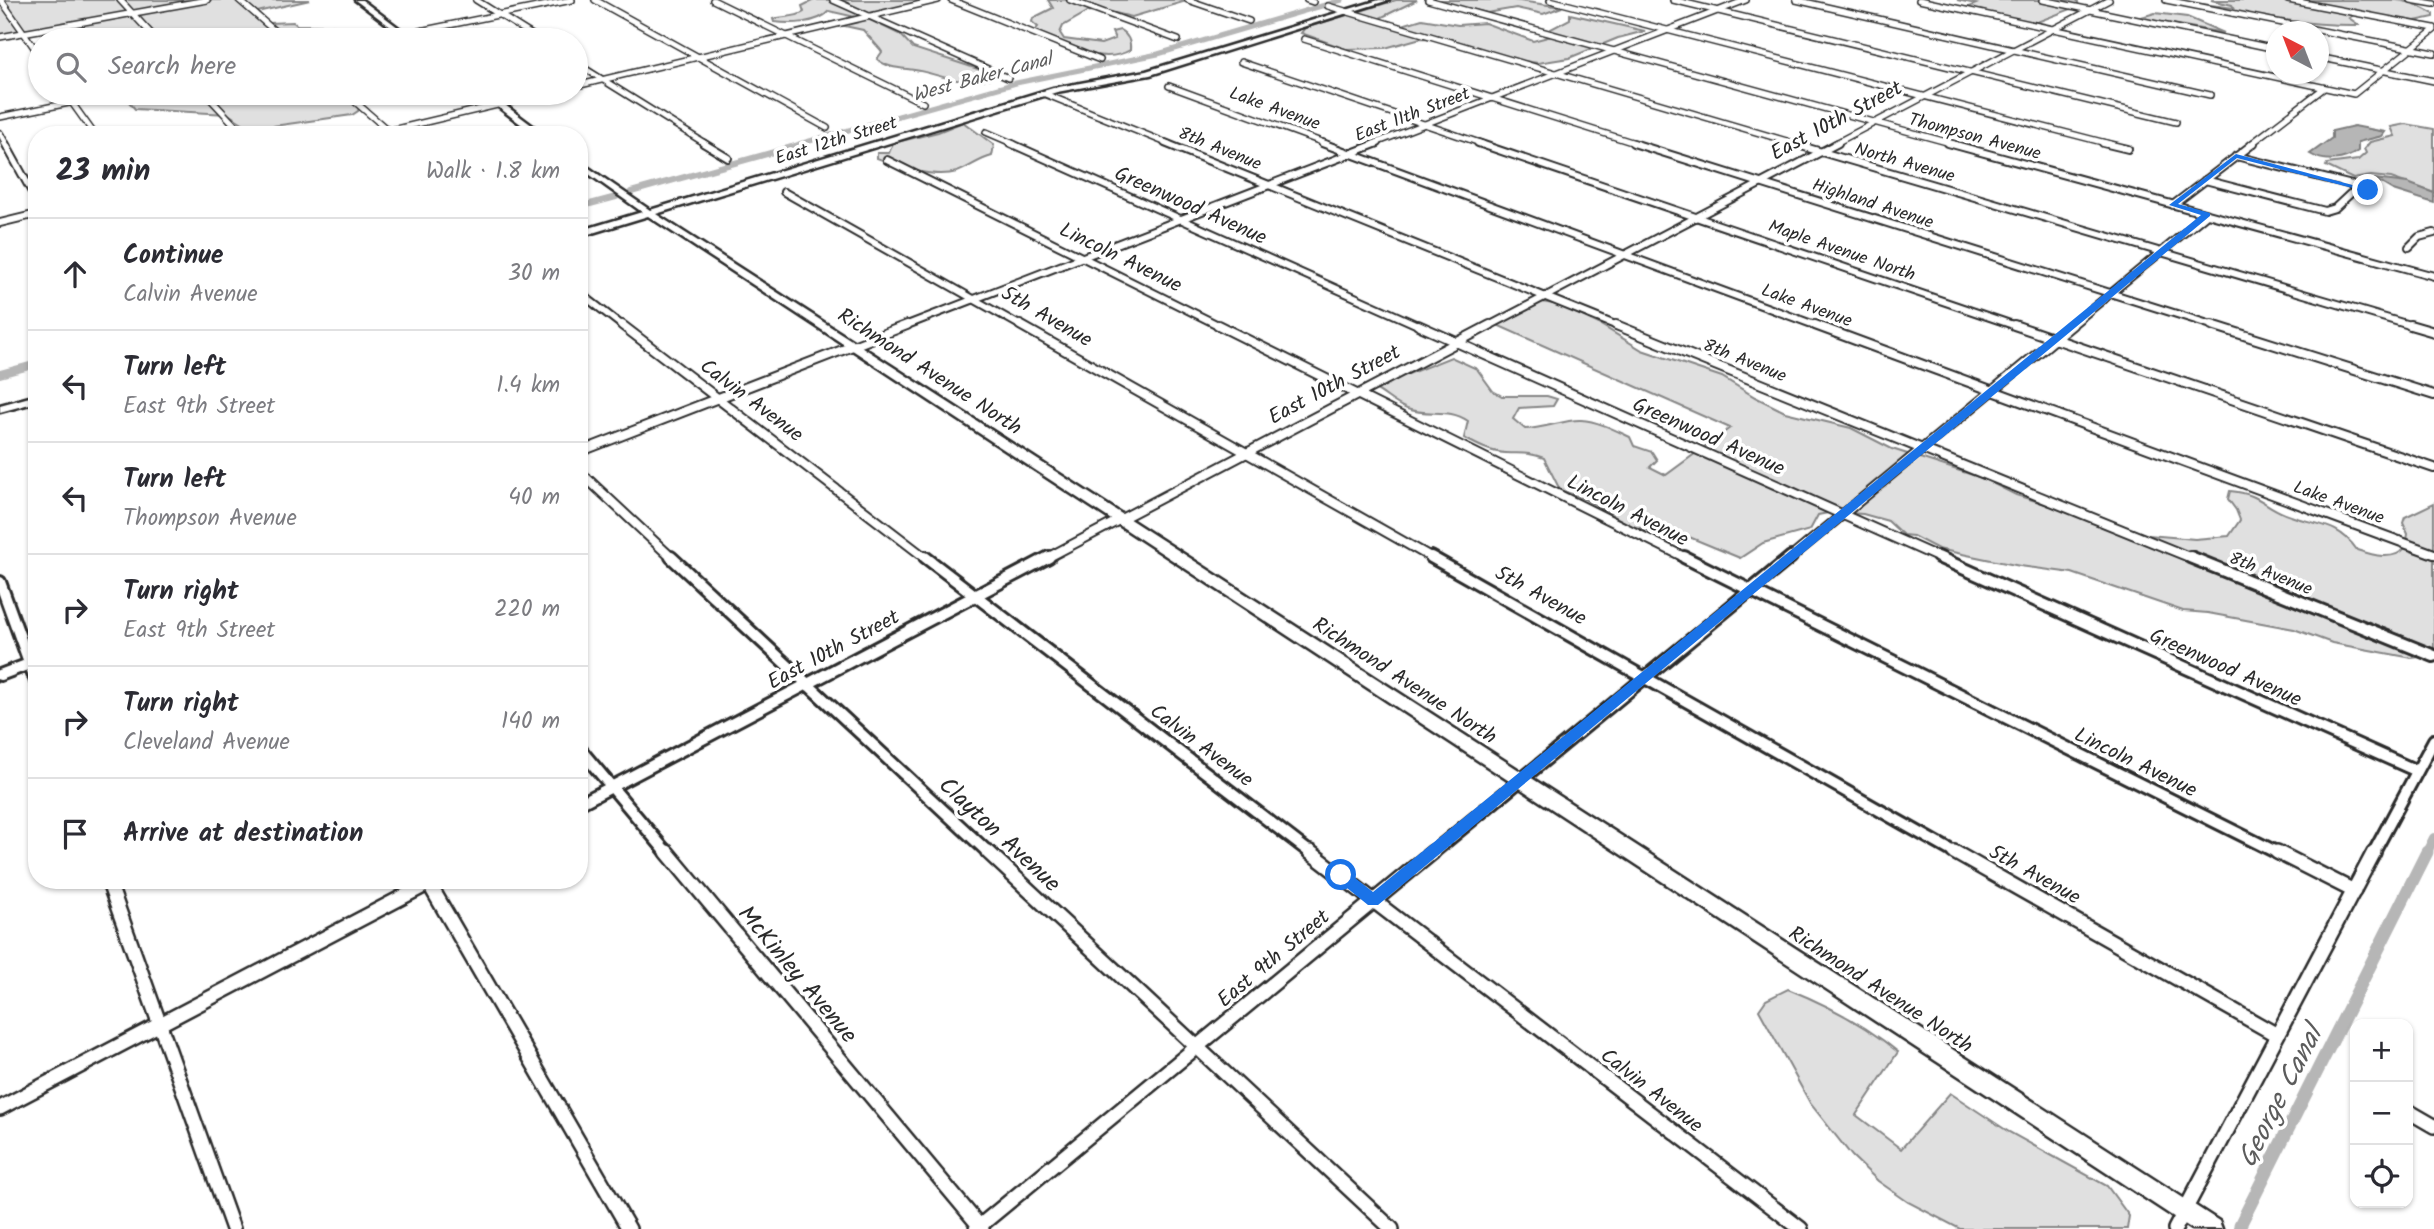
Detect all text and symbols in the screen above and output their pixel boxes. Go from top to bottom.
north arrow [2266,21,2329,84]
search box [28,28,588,105]
water label: West Baker Canal [910,44,1059,111]
text: Search here [108,46,236,88]
icon: search [52,48,90,86]
street label: East 10th Street [1765,72,1910,170]
street label: Lake Avenue [1225,80,1324,139]
street label: East 11th Street [1351,80,1475,151]
street label: Thompson Avenue [1905,106,2044,169]
street label: East 12th Street [772,109,902,174]
street label: 8th Avenue [1173,120,1266,179]
street label: North Avenue [1851,135,1958,192]
text: 23 min [56,148,150,196]
text: Walk · 1.8 km [426,154,560,190]
street label: Greenwood Avenue [1109,158,1272,255]
street label: Highland Avenue [1808,171,1937,238]
route end [2352,174,2383,205]
street label: Maple Avenue North [1764,213,1919,290]
street label: Lincoln Avenue [1053,214,1188,303]
text: Continue [123,235,224,277]
icon: ahead [56,255,94,293]
text: 30 m [508,256,560,292]
text: Calvin Avenue [123,277,258,313]
street label: Lake Avenue [1757,277,1856,336]
street label: 5th Avenue [994,278,1099,357]
street label: Richmond Avenue North [830,300,1028,445]
street label: 8th Avenue [1698,332,1791,391]
street label: East 10th Street [1263,336,1408,434]
text: Turn left [123,347,226,389]
street label: Calvin Avenue [692,351,811,452]
icon: left [56,367,94,405]
text: 1.4 km [496,368,560,404]
text: East 9th Street [123,389,275,425]
street label: Greenwood Avenue [1627,389,1790,486]
text: Turn left [123,459,226,501]
street label: Lincoln Avenue [1561,466,1695,556]
street label: Lake Avenue [2289,474,2388,533]
icon: left [56,479,94,517]
text: 40 m [508,480,560,516]
text: Thompson Avenue [123,501,297,537]
street label: 8th Avenue [2224,545,2317,604]
street label: 5th Avenue [1488,557,1593,635]
text: Turn right [123,571,239,613]
icon: right [56,591,94,629]
text: 220 m [494,592,560,628]
street label: East 10th Street [762,601,907,699]
street label: Richmond Avenue North [1305,609,1503,754]
text: East 9th Street [123,613,275,649]
street label: Greenwood Avenue [2144,620,2307,717]
text: Turn right [123,683,239,725]
street label: Calvin Avenue [1142,696,1261,797]
icon: right [56,703,94,741]
text: 140 m [501,704,560,740]
street label: Lincoln Avenue [2068,719,2203,808]
text: Cleveland Avenue [123,725,290,761]
street label: Clayton Avenue [929,768,1069,903]
text: Arrive at destination [123,813,363,855]
icon: arrive [56,815,94,853]
street label: 5th Avenue [1982,836,2087,914]
route start [1325,859,1356,890]
street label: McKinley Avenue [727,897,867,1053]
street label: East 9th Street [1210,901,1338,1016]
street label: Richmond Avenue North [1781,918,1979,1063]
water label: George Canal [2226,1014,2338,1176]
map controls [2350,1019,2413,1208]
button: + [2350,1019,2413,1082]
street label: Calvin Avenue [1593,1040,1710,1142]
button: − [2350,1082,2413,1145]
button: locate [2350,1145,2413,1208]

